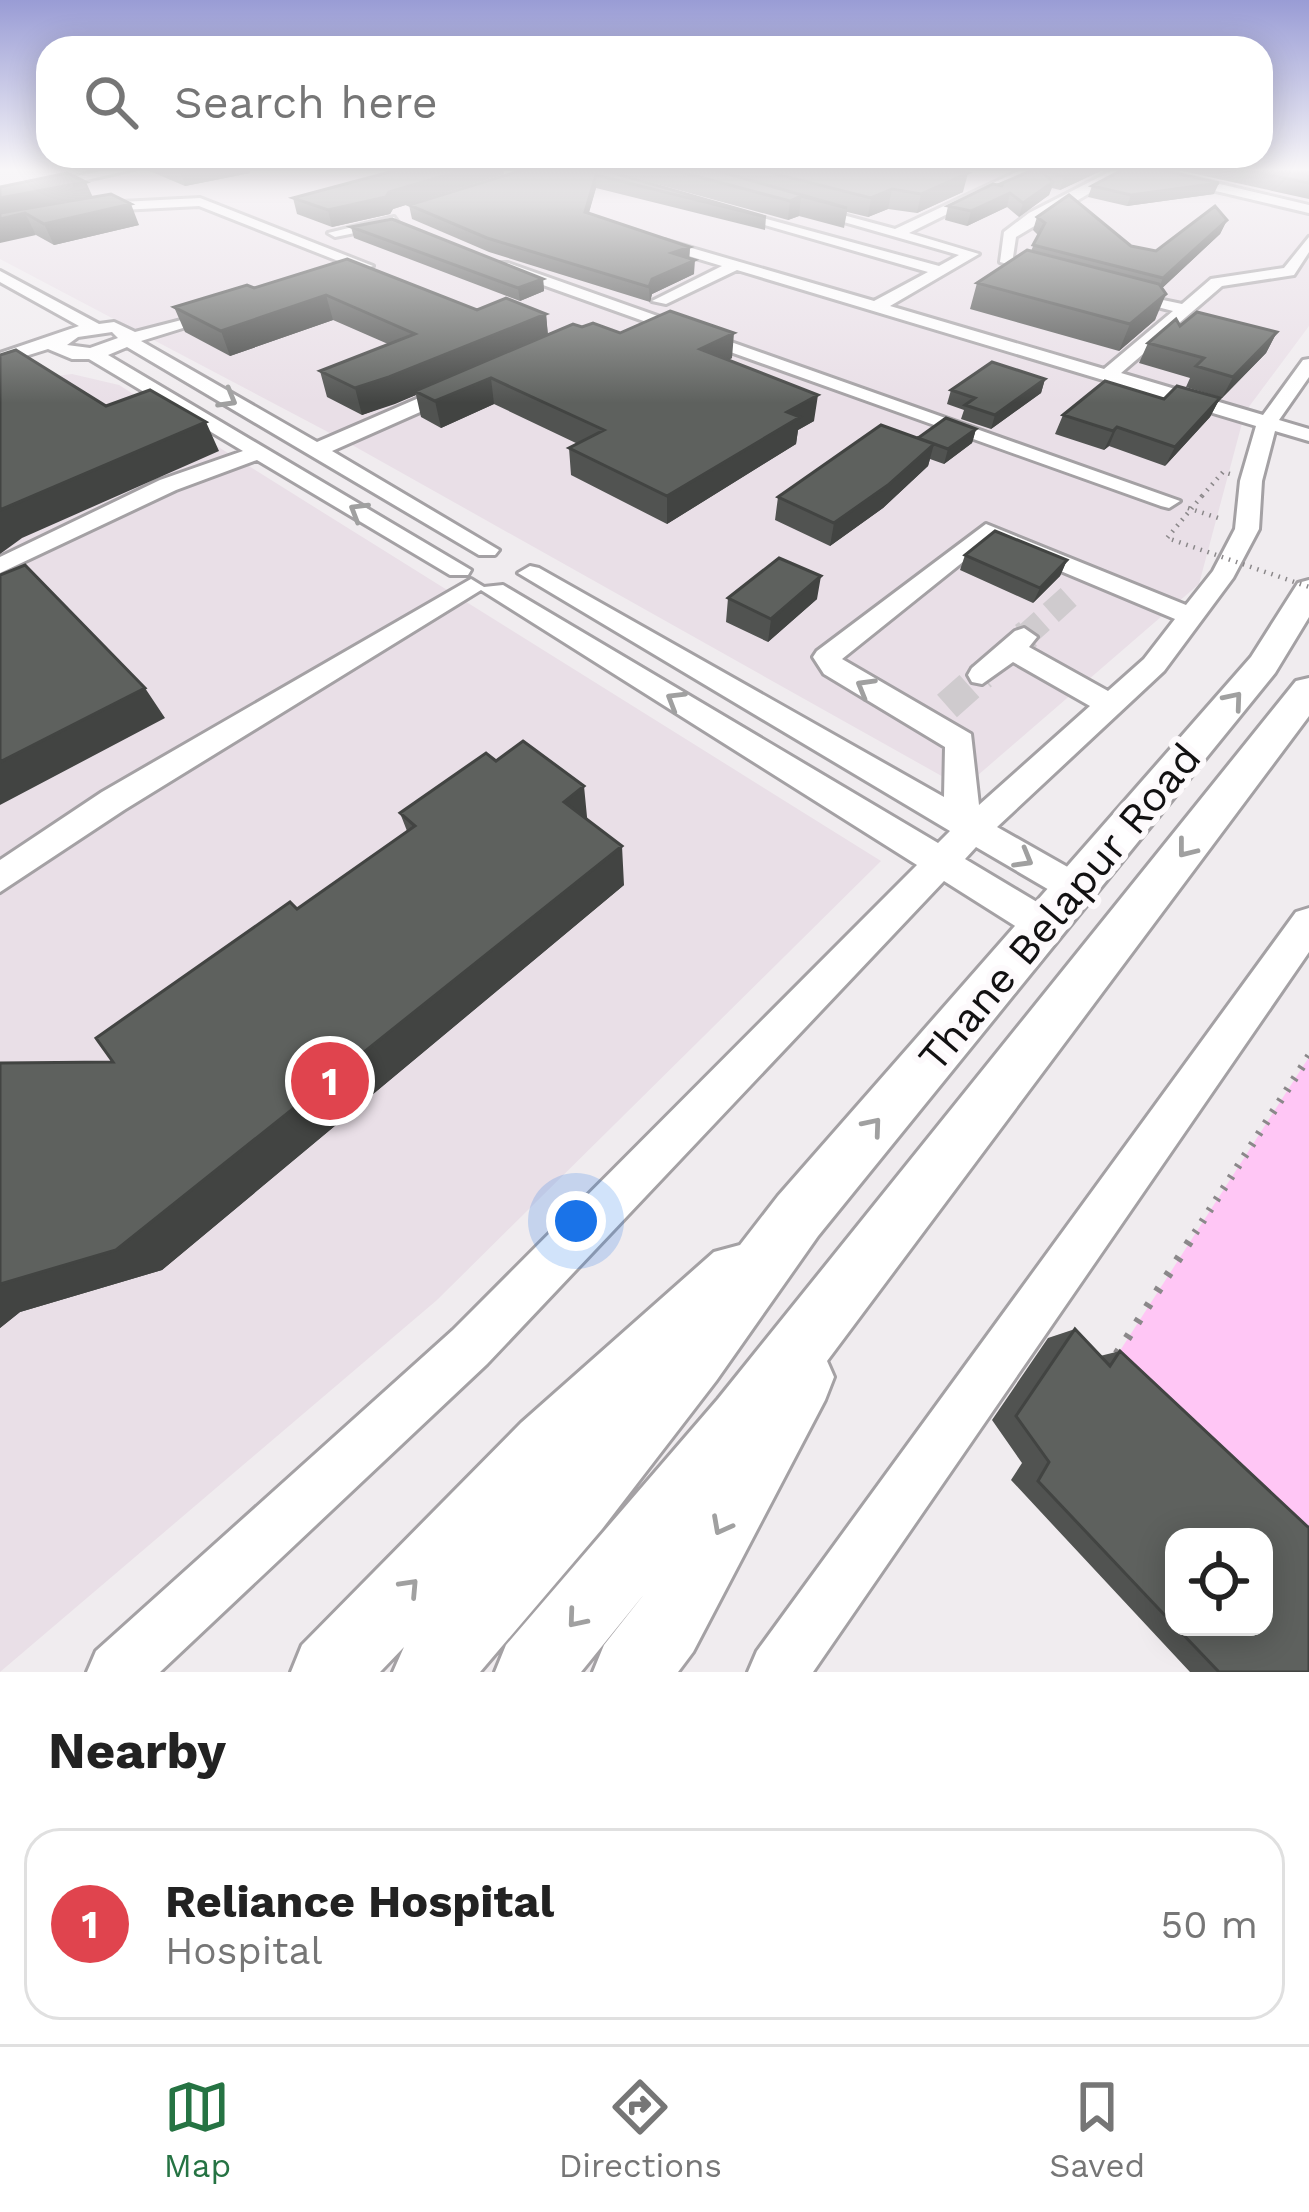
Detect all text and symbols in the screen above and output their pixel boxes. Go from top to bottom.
search box [36,36,1273,168]
icon: search [78,69,144,135]
text: Search here [174,76,438,129]
one-way arrow [215,384,237,407]
one-way arrow [349,502,371,525]
one-way arrow [857,679,878,701]
one-way arrow [666,692,688,714]
one-way arrow [1219,692,1241,714]
street label: Thane Belapur Road [908,734,1211,1081]
one-way arrow [1179,836,1200,858]
one-way arrow [1011,844,1033,867]
pin: 1 [291,1036,369,1126]
one-way arrow [859,1118,881,1140]
your location [546,1191,606,1251]
one-way arrow [712,1514,735,1535]
map controls [1165,1528,1273,1636]
button: locate [1165,1528,1273,1636]
one-way arrow [395,1579,417,1601]
one-way arrow [569,1606,591,1628]
text: Nearby [48,1721,226,1780]
text: Reliance Hospital [165,1875,554,1928]
text: 1 [82,1902,98,1947]
text: 50 m [1161,1902,1258,1947]
text: Hospital [165,1928,322,1973]
tab: Map [164,2074,231,2185]
tab: Directions [559,2074,722,2185]
tab: Saved [1049,2074,1145,2185]

